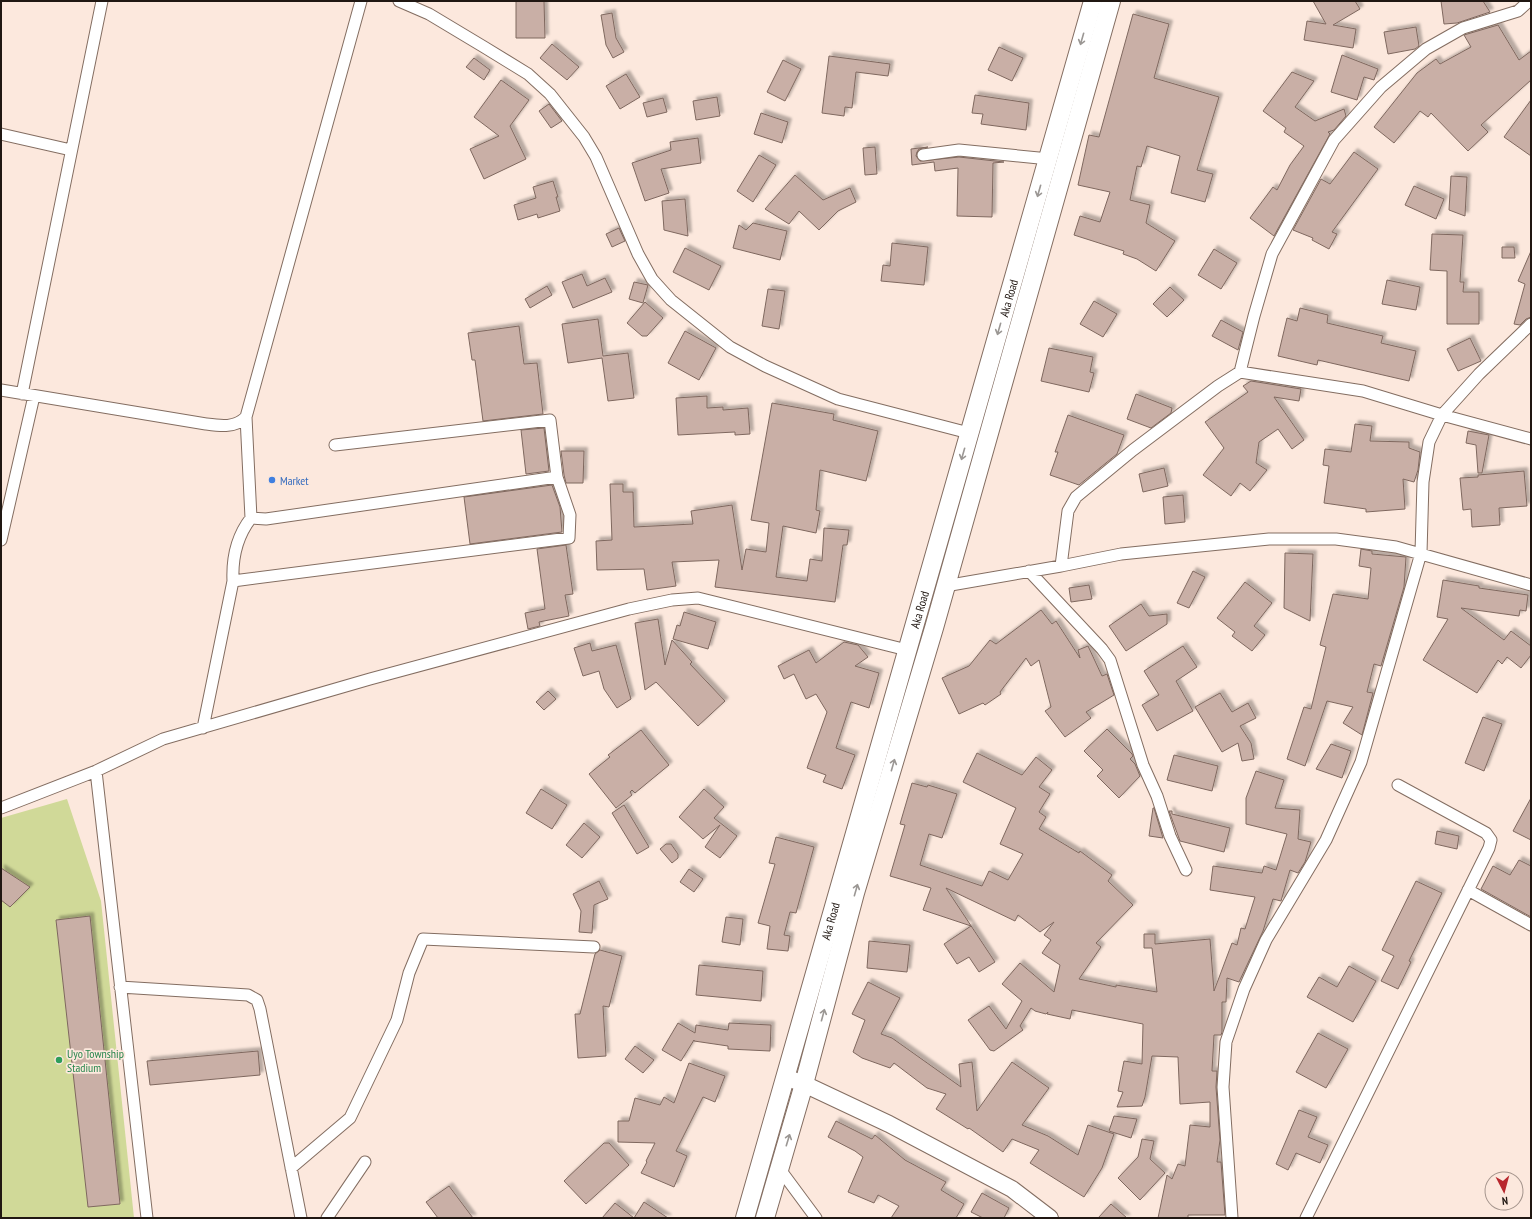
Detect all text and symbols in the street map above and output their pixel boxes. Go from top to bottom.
one-way arrow [1078,32,1085,45]
one-way arrow [1035,184,1043,197]
street label: Aka Road [996,277,1021,318]
one-way arrow [995,322,1003,335]
one-way arrow [959,447,967,460]
place label: Market [280,473,309,488]
marker: Market [267,475,277,485]
street label: Aka Road [907,589,931,630]
one-way arrow [890,759,897,772]
one-way arrow [853,883,861,896]
street label: Aka Road [817,900,842,941]
one-way arrow [820,1009,827,1022]
place label: Uyo Township Stadium [67,1046,124,1075]
marker: Uyo Township Stadium [54,1055,64,1065]
one-way arrow [785,1134,792,1147]
north arrow [1484,1171,1524,1211]
text: N [1501,1194,1509,1208]

